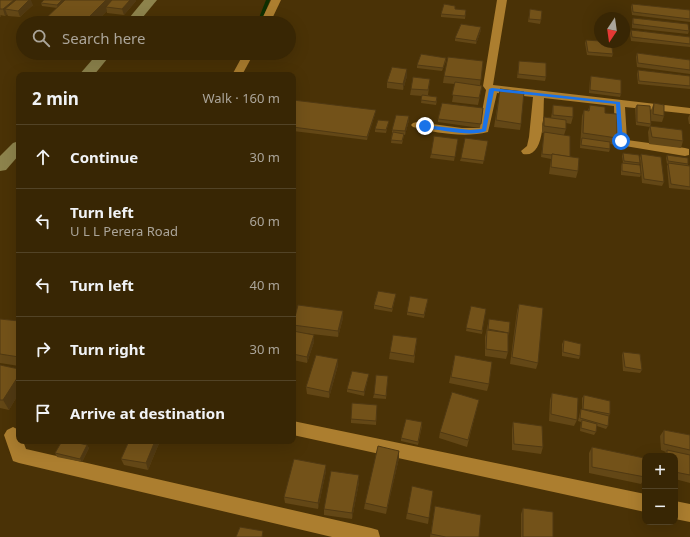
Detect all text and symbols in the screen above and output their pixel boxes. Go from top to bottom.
north arrow [594,12,630,48]
search box [16,16,296,60]
icon: search [30,27,52,49]
text: Search here [62,28,145,48]
text: 2 min [32,87,79,110]
text: Walk · 160 m [202,89,280,107]
route end [416,117,434,135]
route start [612,132,630,150]
icon: ahead [32,146,54,168]
text: Continue [70,147,138,167]
text: 30 m [250,148,280,166]
text: Turn left [70,202,134,222]
icon: left [32,210,54,232]
text: 60 m [250,212,280,230]
text: U L L Perera Road [70,222,178,240]
icon: left [32,274,54,296]
text: Turn left [70,275,134,295]
text: 40 m [250,276,280,294]
icon: right [32,338,54,360]
text: Turn right [70,339,145,359]
text: 30 m [250,340,280,358]
icon: arrive [32,402,54,424]
text: Arrive at destination [70,403,225,423]
map controls [642,453,678,525]
button: + [642,453,678,489]
button: − [642,489,678,525]

